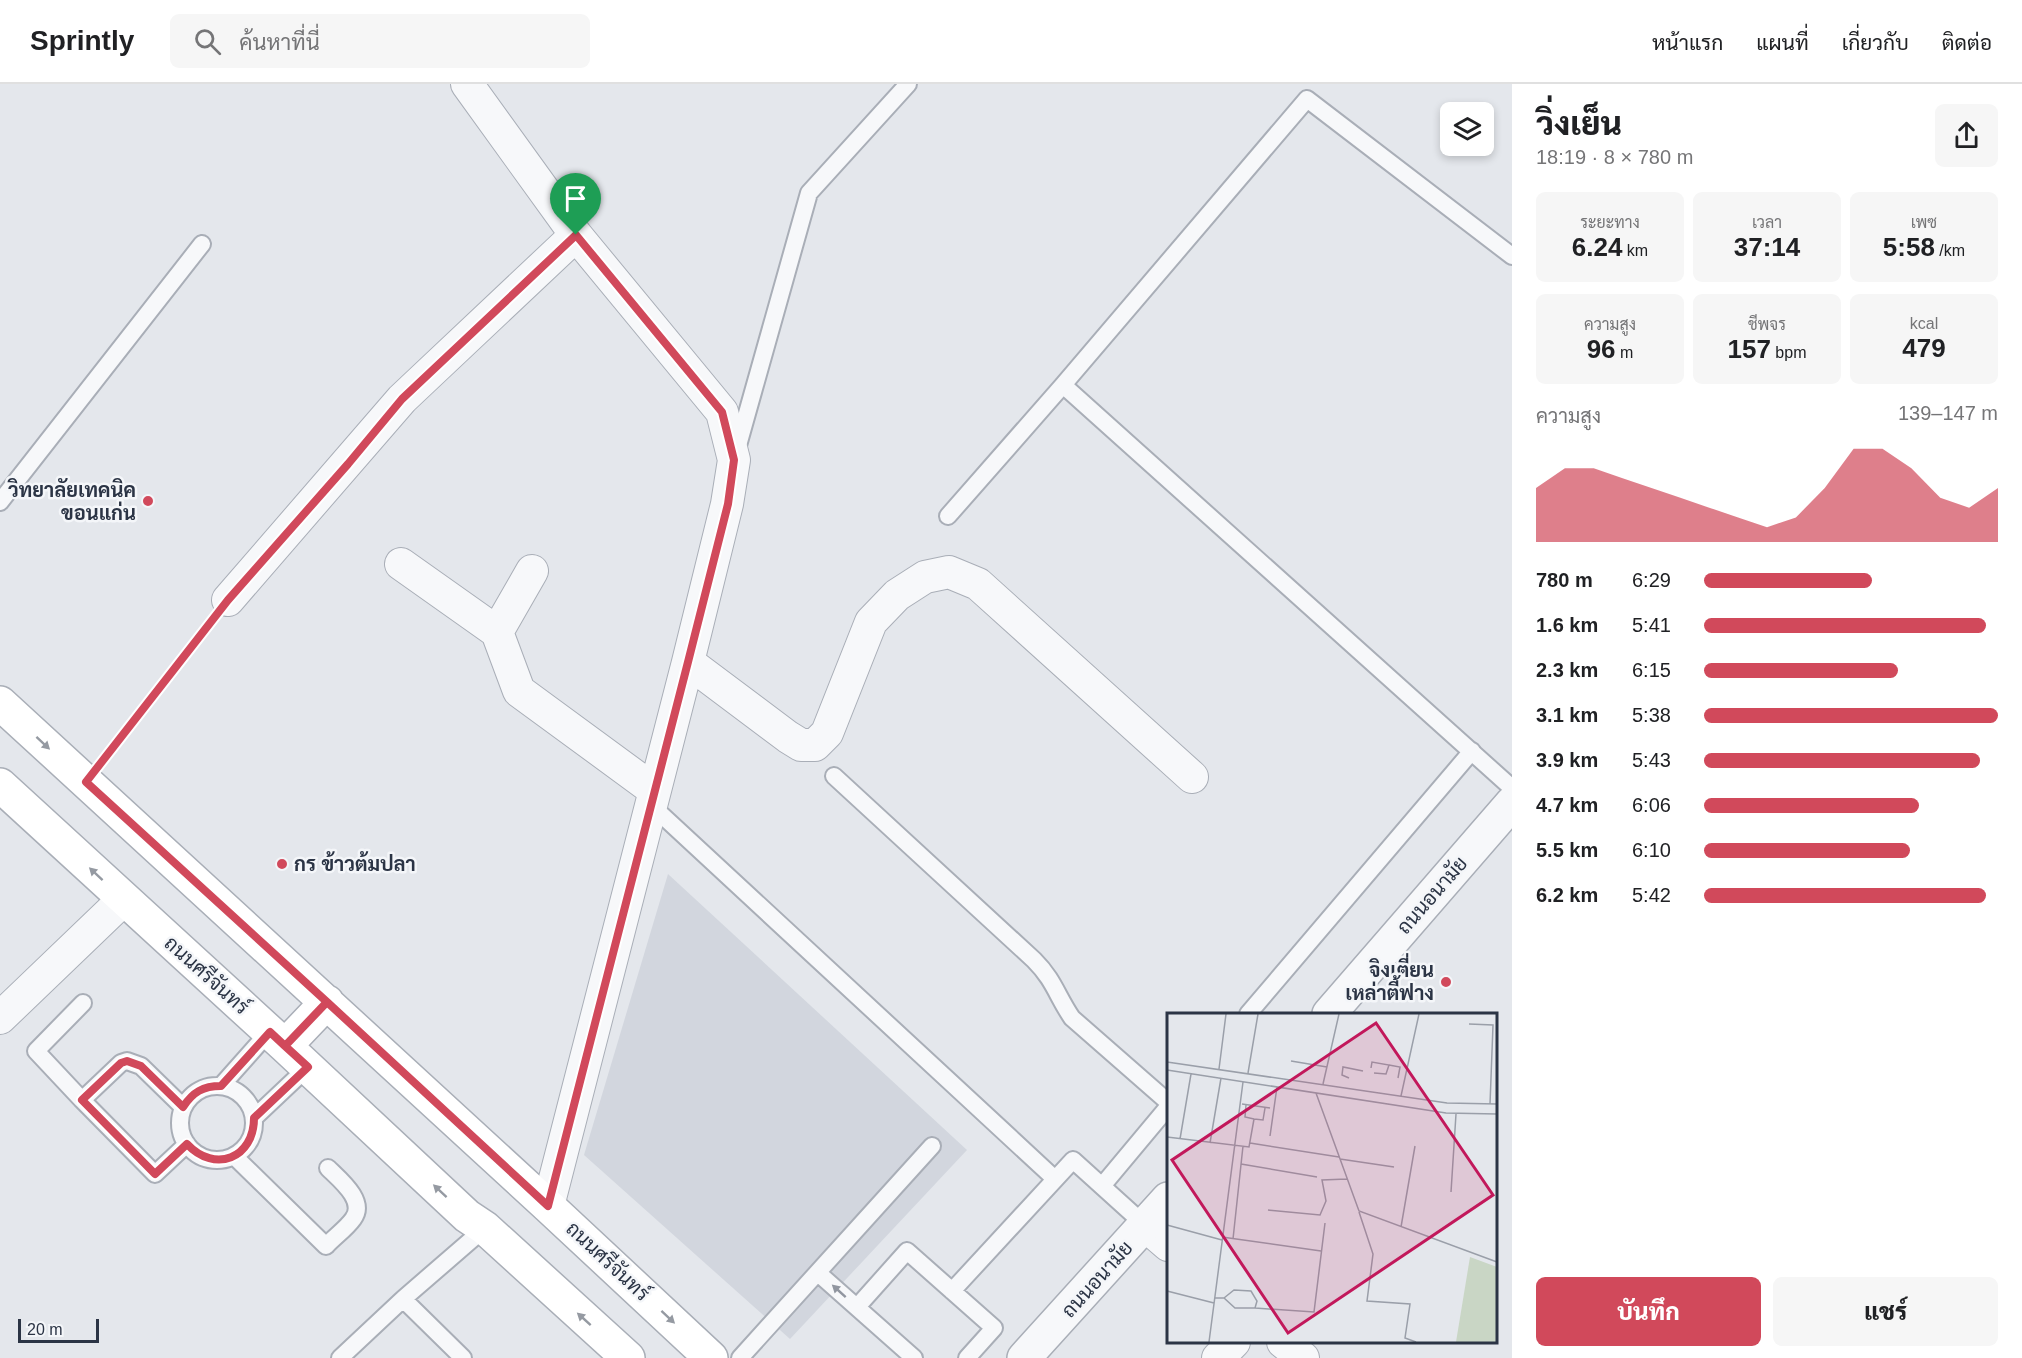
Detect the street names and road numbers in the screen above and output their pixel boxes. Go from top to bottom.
street label: ถนนอนามัย [1392,851,1471,938]
street label: ถนนศรีจันทร์ [160,929,256,1018]
street label: ถนนศรีจันทร์ [562,1215,656,1305]
street label: ถนนอนามัย [1056,1236,1137,1322]

